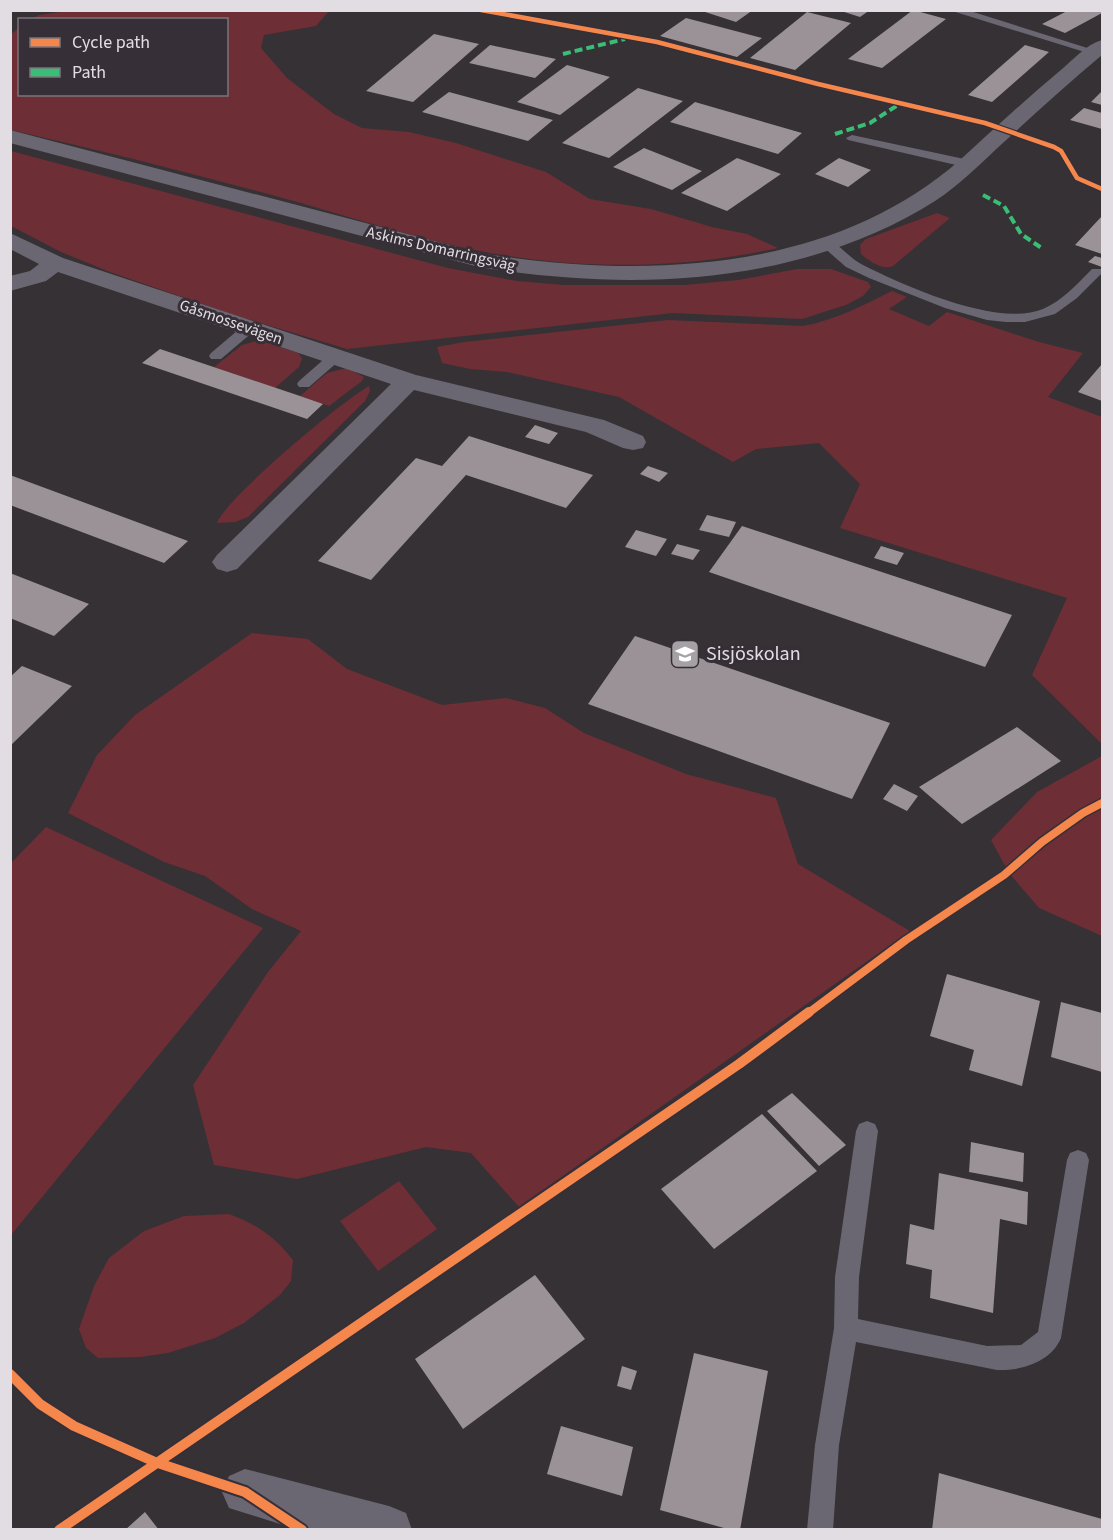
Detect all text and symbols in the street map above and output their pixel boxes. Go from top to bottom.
legend [18,18,228,96]
text: Cycle path [72,30,150,55]
text: Path [72,60,106,85]
street label: Askims Domarringsväg [364,221,518,277]
street label: Gåsmossevägen [176,294,286,350]
school or university icon: Sisjöskolan [669,638,701,670]
place label: Sisjöskolan [706,640,801,668]

